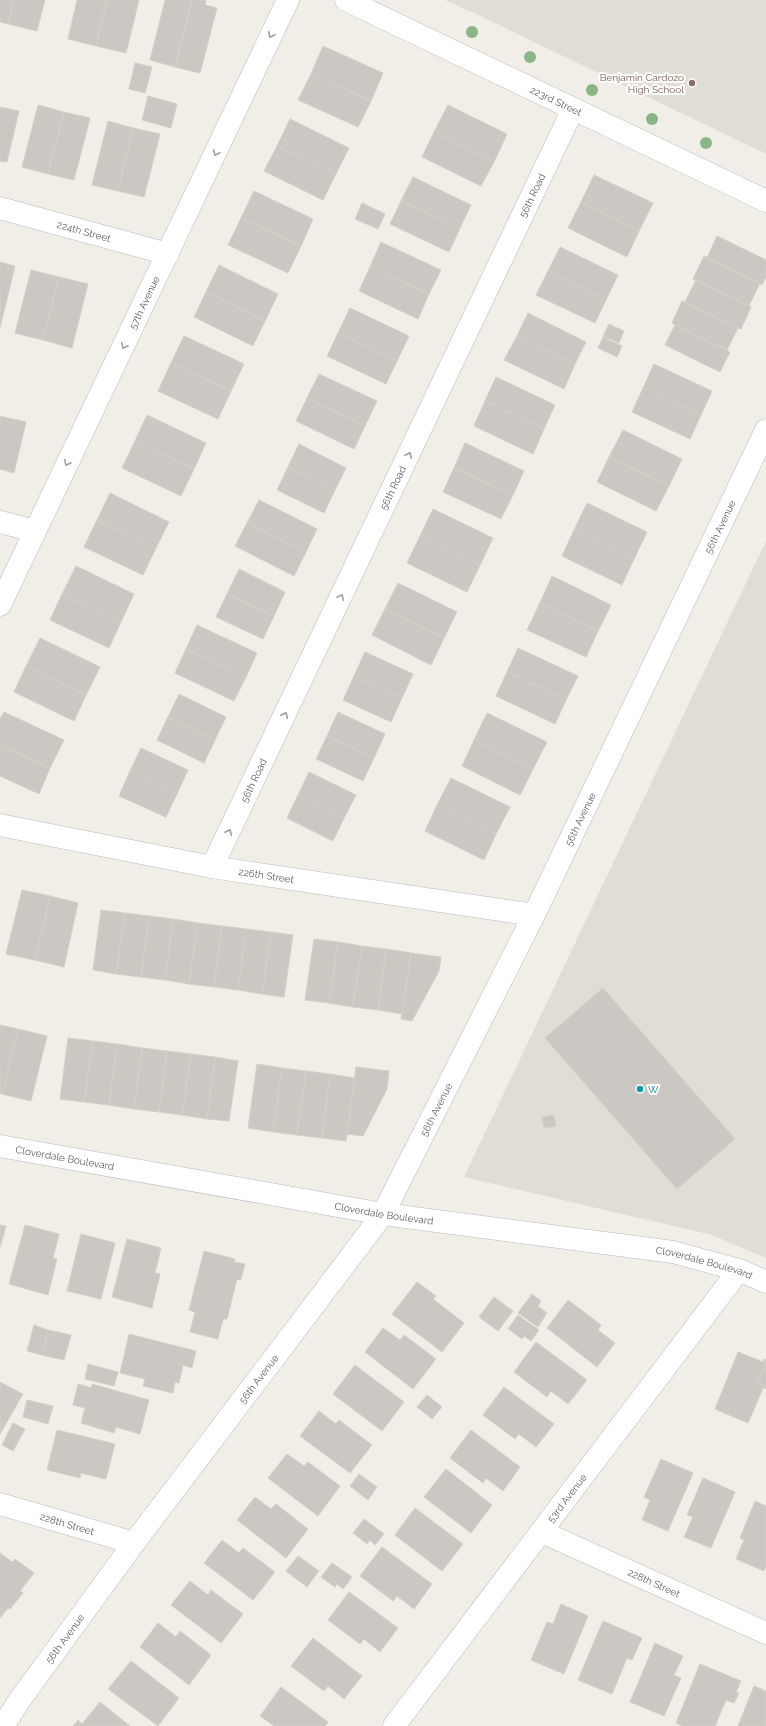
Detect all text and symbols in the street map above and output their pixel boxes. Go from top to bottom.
one-way arrow [268,31,276,39]
place label: Benjamin Cardozo High School [600,72,684,95]
marker: Benjamin Cardozo High School [687,78,697,88]
street label: 223rd Street [529,84,584,118]
one-way arrow [213,148,221,156]
street label: 56th Road [517,172,547,219]
street label: 224th Street [56,218,113,244]
street label: 57th Avenue [127,274,161,331]
one-way arrow [121,342,129,349]
one-way arrow [404,451,412,459]
one-way arrow [65,459,72,467]
street label: 56th Road [377,464,408,512]
street label: 56th Avenue [702,498,737,555]
one-way arrow [336,594,344,602]
one-way arrow [280,711,288,719]
street label: 56th Road [238,757,268,804]
street label: 56th Avenue [562,790,597,848]
one-way arrow [224,829,232,836]
street label: 226th Street [238,866,295,885]
street label: 56th Avenue [418,1081,454,1138]
marker: W [635,1084,645,1094]
place label: W [648,1084,659,1095]
street label: Cloverdale Boulevard [15,1143,115,1172]
street label: Cloverdale Boulevard [334,1200,434,1226]
street label: Cloverdale Boulevard [655,1244,754,1281]
street label: 56th Avenue [236,1352,280,1405]
street label: 53rd Avenue [545,1471,588,1524]
street label: 228th Street [39,1510,96,1537]
street label: 228th Street [626,1566,682,1599]
street label: 56th Avenue [43,1612,86,1665]

